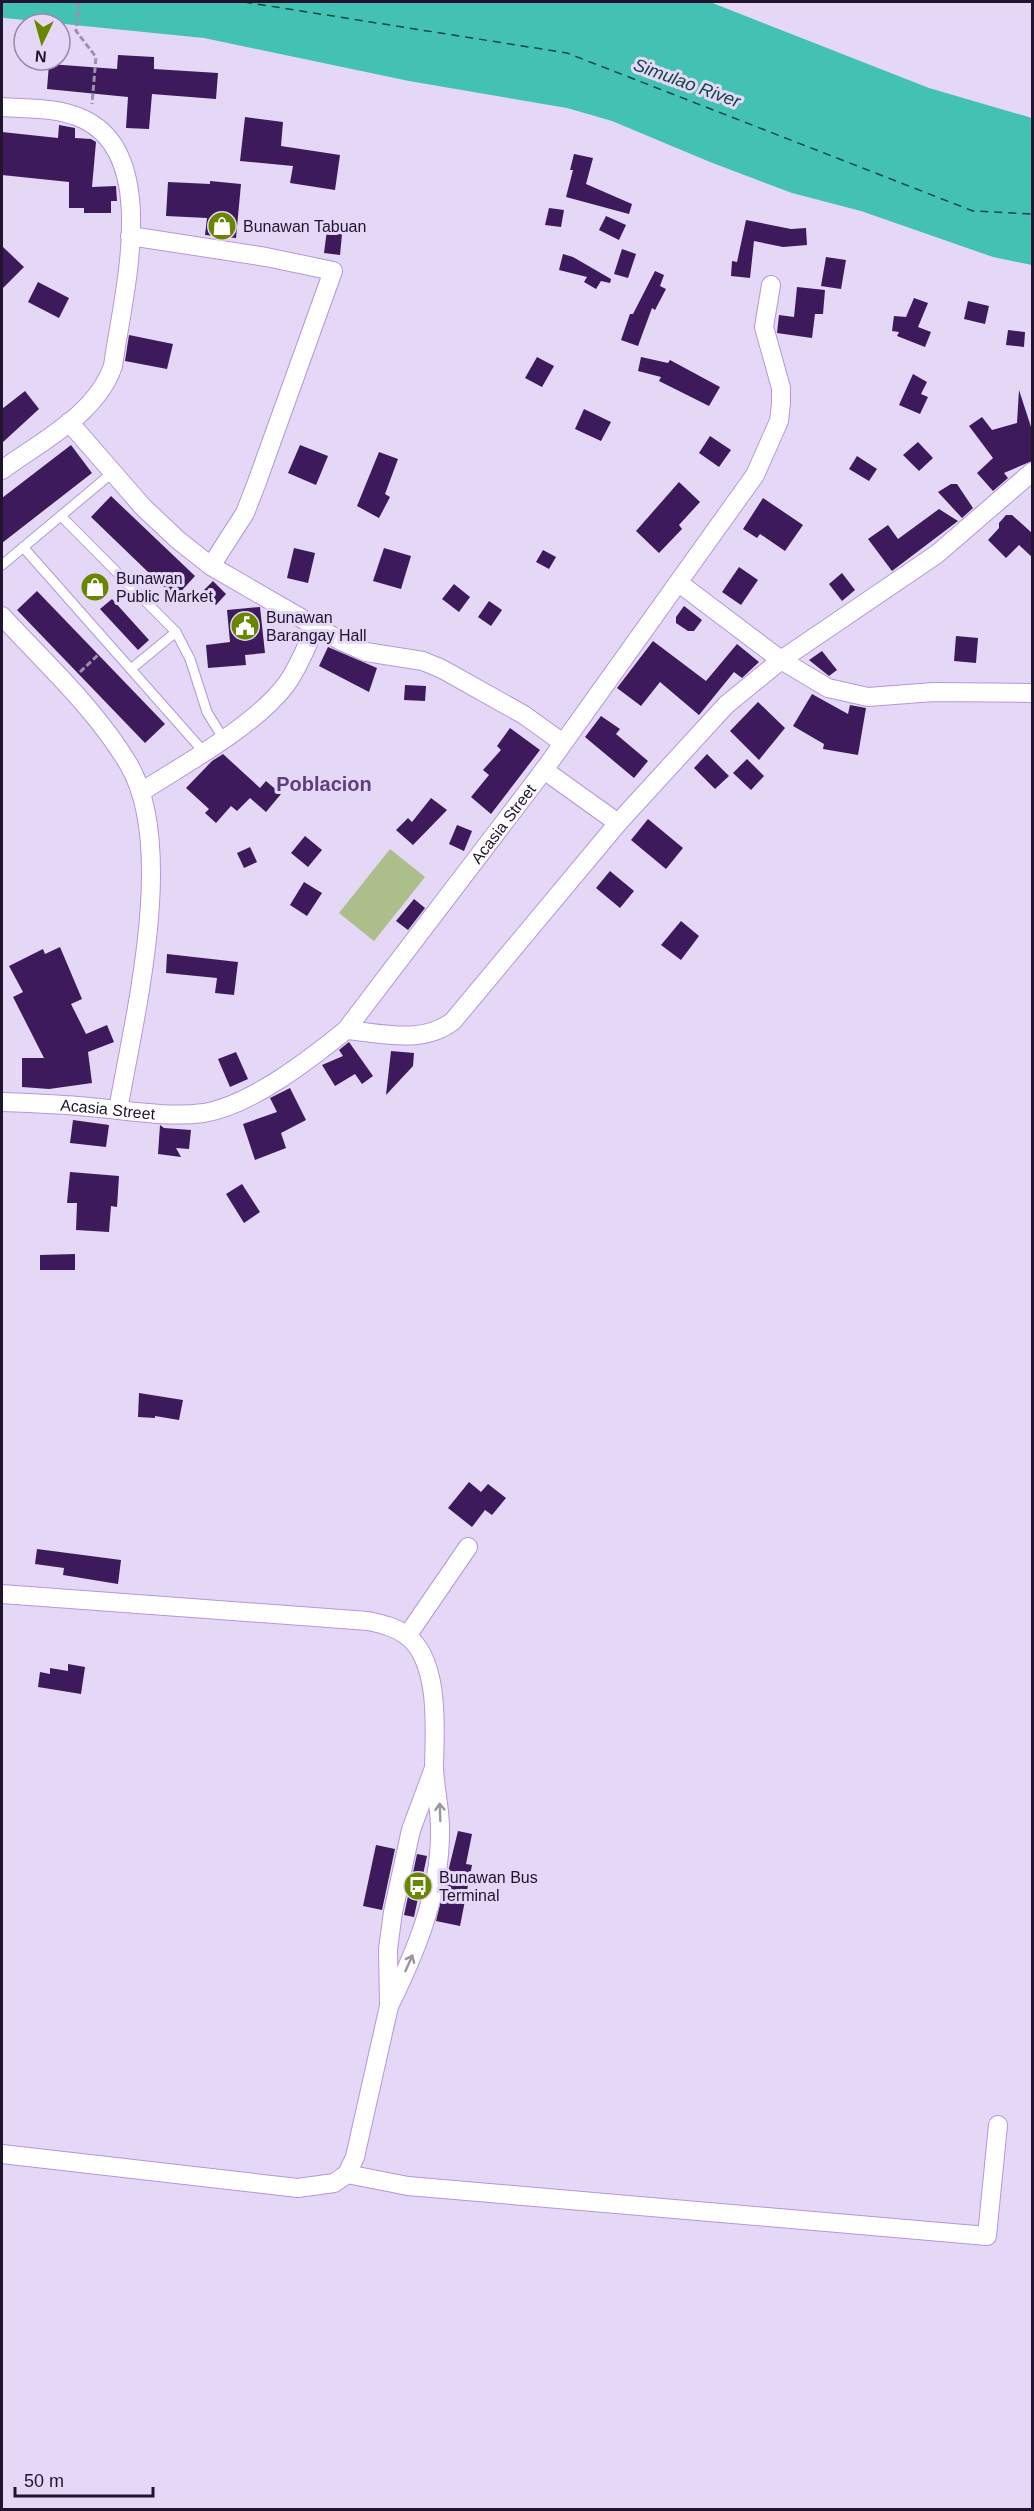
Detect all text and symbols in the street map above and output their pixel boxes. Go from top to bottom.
north arrow [12,12,72,72]
text: N [34,47,47,65]
water label: Simulao River [631,54,744,112]
shop icon: Bunawan Tabuan [206,210,238,242]
place label: Bunawan Tabuan [243,218,366,235]
place label: Bunawan Public Market [116,570,213,605]
shop icon: Bunawan Public Market [79,571,111,603]
place label: Bunawan Barangay Hall [266,609,367,644]
public building icon: Bunawan Barangay Hall [229,610,261,642]
district label: Poblacion [276,773,372,795]
street label: Acasia Street [468,780,540,867]
street label: Acasia Street [60,1097,156,1123]
one-way arrow [434,1803,445,1823]
place label: Bunawan Bus Terminal [439,1869,538,1904]
bus stop icon: Bunawan Bus Terminal [402,1870,434,1902]
one-way arrow [404,1955,416,1973]
scale bar [15,2460,153,2498]
text: 50 m [24,2471,64,2491]

